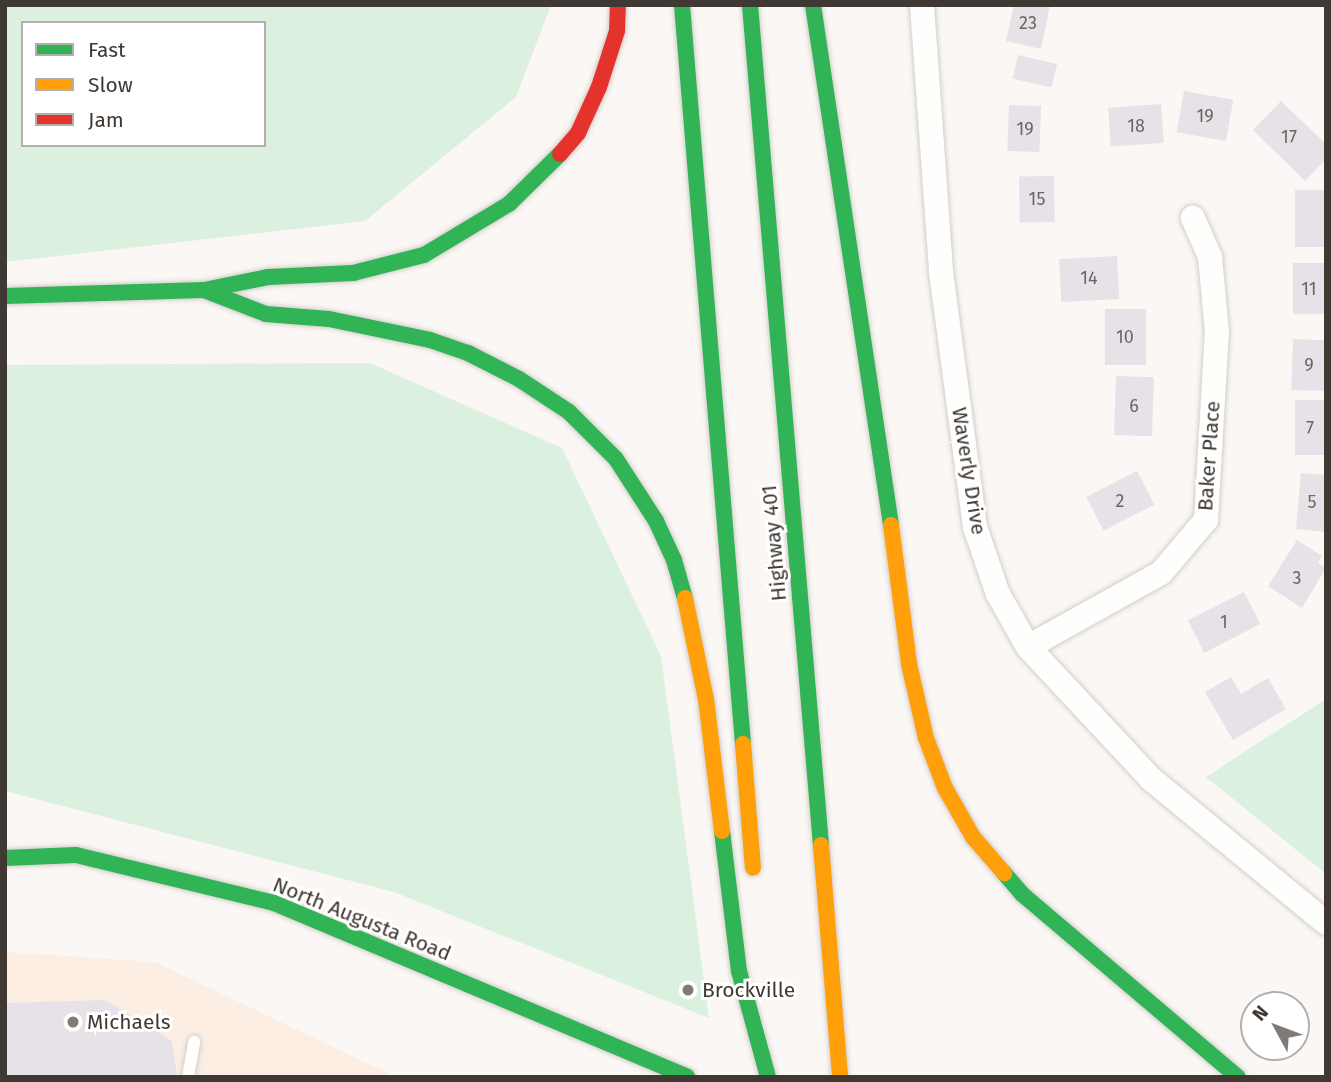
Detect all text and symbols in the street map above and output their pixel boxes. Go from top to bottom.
house number: 23 [1019,12,1037,34]
legend [21,21,266,147]
text: Fast [88,37,126,63]
text: Slow [88,72,133,98]
house number: 19 [1196,105,1214,127]
text: Jam [88,107,124,133]
house number: 18 [1127,115,1145,137]
house number: 19 [1016,118,1034,140]
house number: 17 [1281,126,1297,148]
house number: 15 [1029,188,1045,210]
house number: 14 [1080,267,1098,289]
house number: 11 [1301,278,1317,300]
house number: 10 [1116,326,1134,348]
house number: 9 [1304,354,1314,376]
house number: 6 [1129,395,1139,417]
street label: Baker Place [1193,400,1225,512]
street label: Waverly Drive [946,405,992,537]
house number: 7 [1306,417,1314,439]
street label: Highway 401 [756,484,792,602]
house number: 2 [1116,490,1124,512]
house number: 5 [1307,491,1317,513]
house number: 3 [1293,567,1301,589]
house number: 1 [1220,611,1228,633]
street label: North Augusta Road [269,872,455,966]
place label: Brockville [702,977,795,1003]
marker: Brockville [680,982,696,998]
north arrow [1240,991,1310,1061]
text: N [1247,1001,1273,1026]
place label: Michaels [87,1009,170,1035]
marker: Michaels [65,1014,81,1030]

